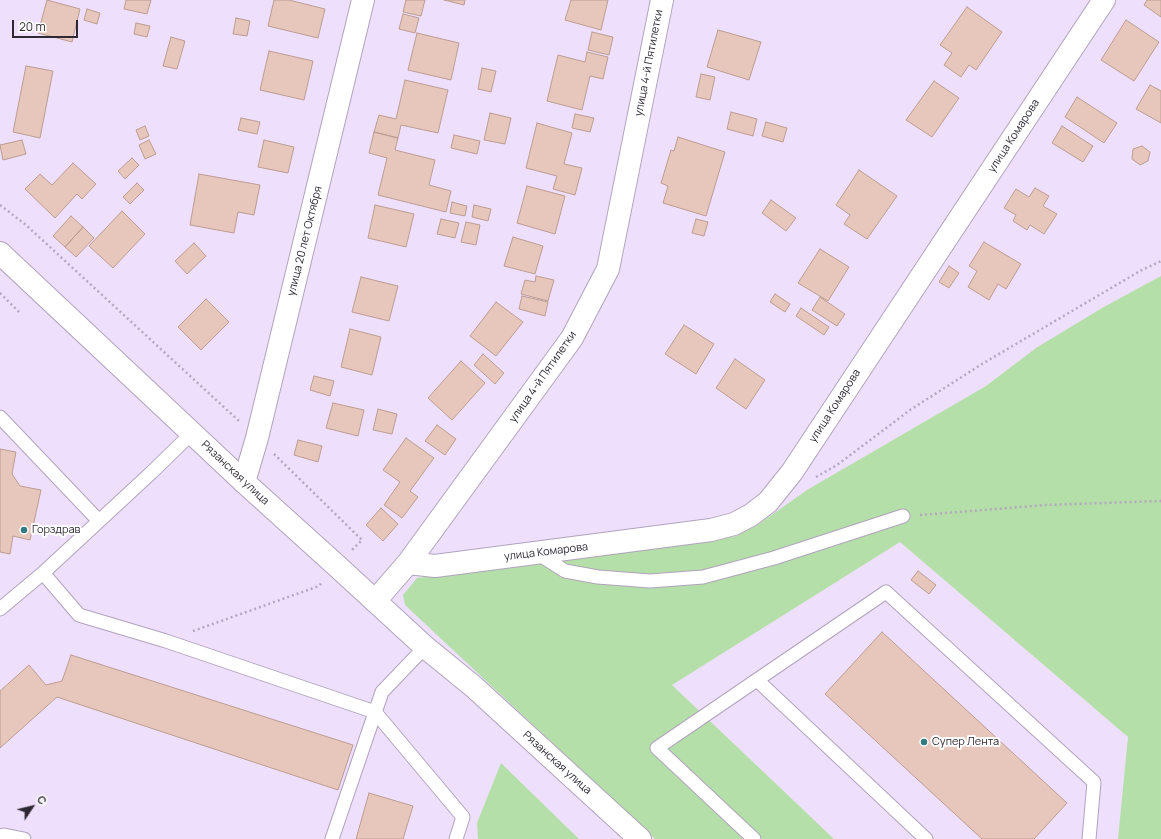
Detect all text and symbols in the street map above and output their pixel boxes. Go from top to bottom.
street label: улица 4-й Пятилетки [632,9,666,117]
scale bar [14,12,80,38]
text: 20 m [19,18,46,35]
street label: улица Комарова [985,97,1043,175]
street label: улица 20 лет Октября [285,185,325,297]
street label: улица 4-й Пятилетки [507,329,579,425]
street label: улица Комарова [806,367,864,445]
street label: Рязанская улица [198,438,272,508]
place label: Горздрав [32,523,80,537]
marker: Горздрав [19,525,29,535]
street label: улица Комарова [503,540,589,564]
street label: Рязанская улица [520,729,594,797]
place label: Супер Лента [932,735,999,749]
marker: Супер Лента [919,737,929,747]
north arrow [12,787,52,827]
text: С [34,792,51,807]

